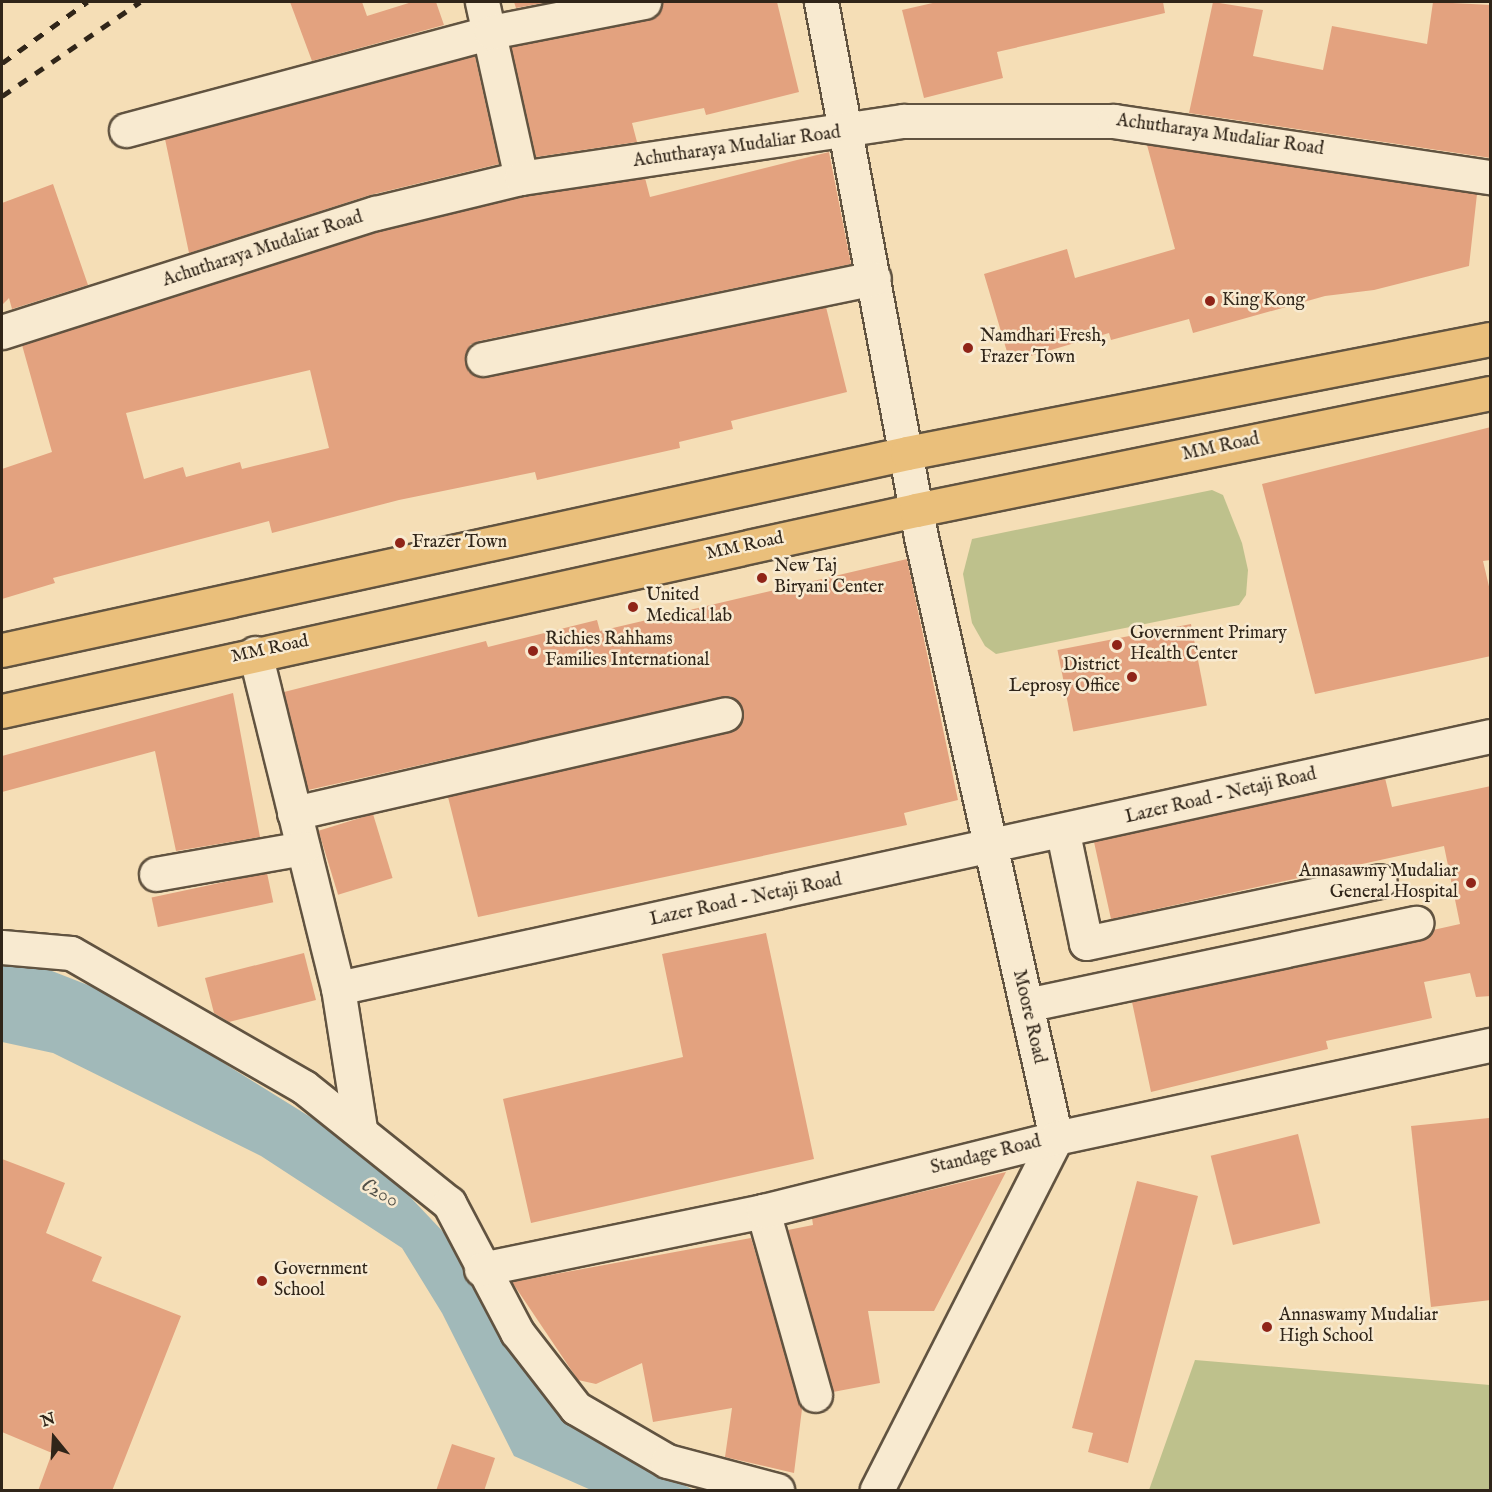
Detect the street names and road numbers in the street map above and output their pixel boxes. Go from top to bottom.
street label: Achutharaya Mudaliar Road [1115,111,1325,161]
street label: Achutharaya Mudaliar Road [632,123,842,173]
street label: Achutharaya Mudaliar Road [160,207,366,293]
street label: MM Road [1180,429,1262,467]
street label: MM Road [704,528,786,566]
street label: MM Road [229,631,311,669]
street label: Lazer Road - Netaji Road [1123,764,1319,830]
street label: Lazer Road - Netaji Road [648,870,844,932]
street label: Moore Road [1007,968,1049,1066]
street label: Standage Road [929,1132,1043,1180]

